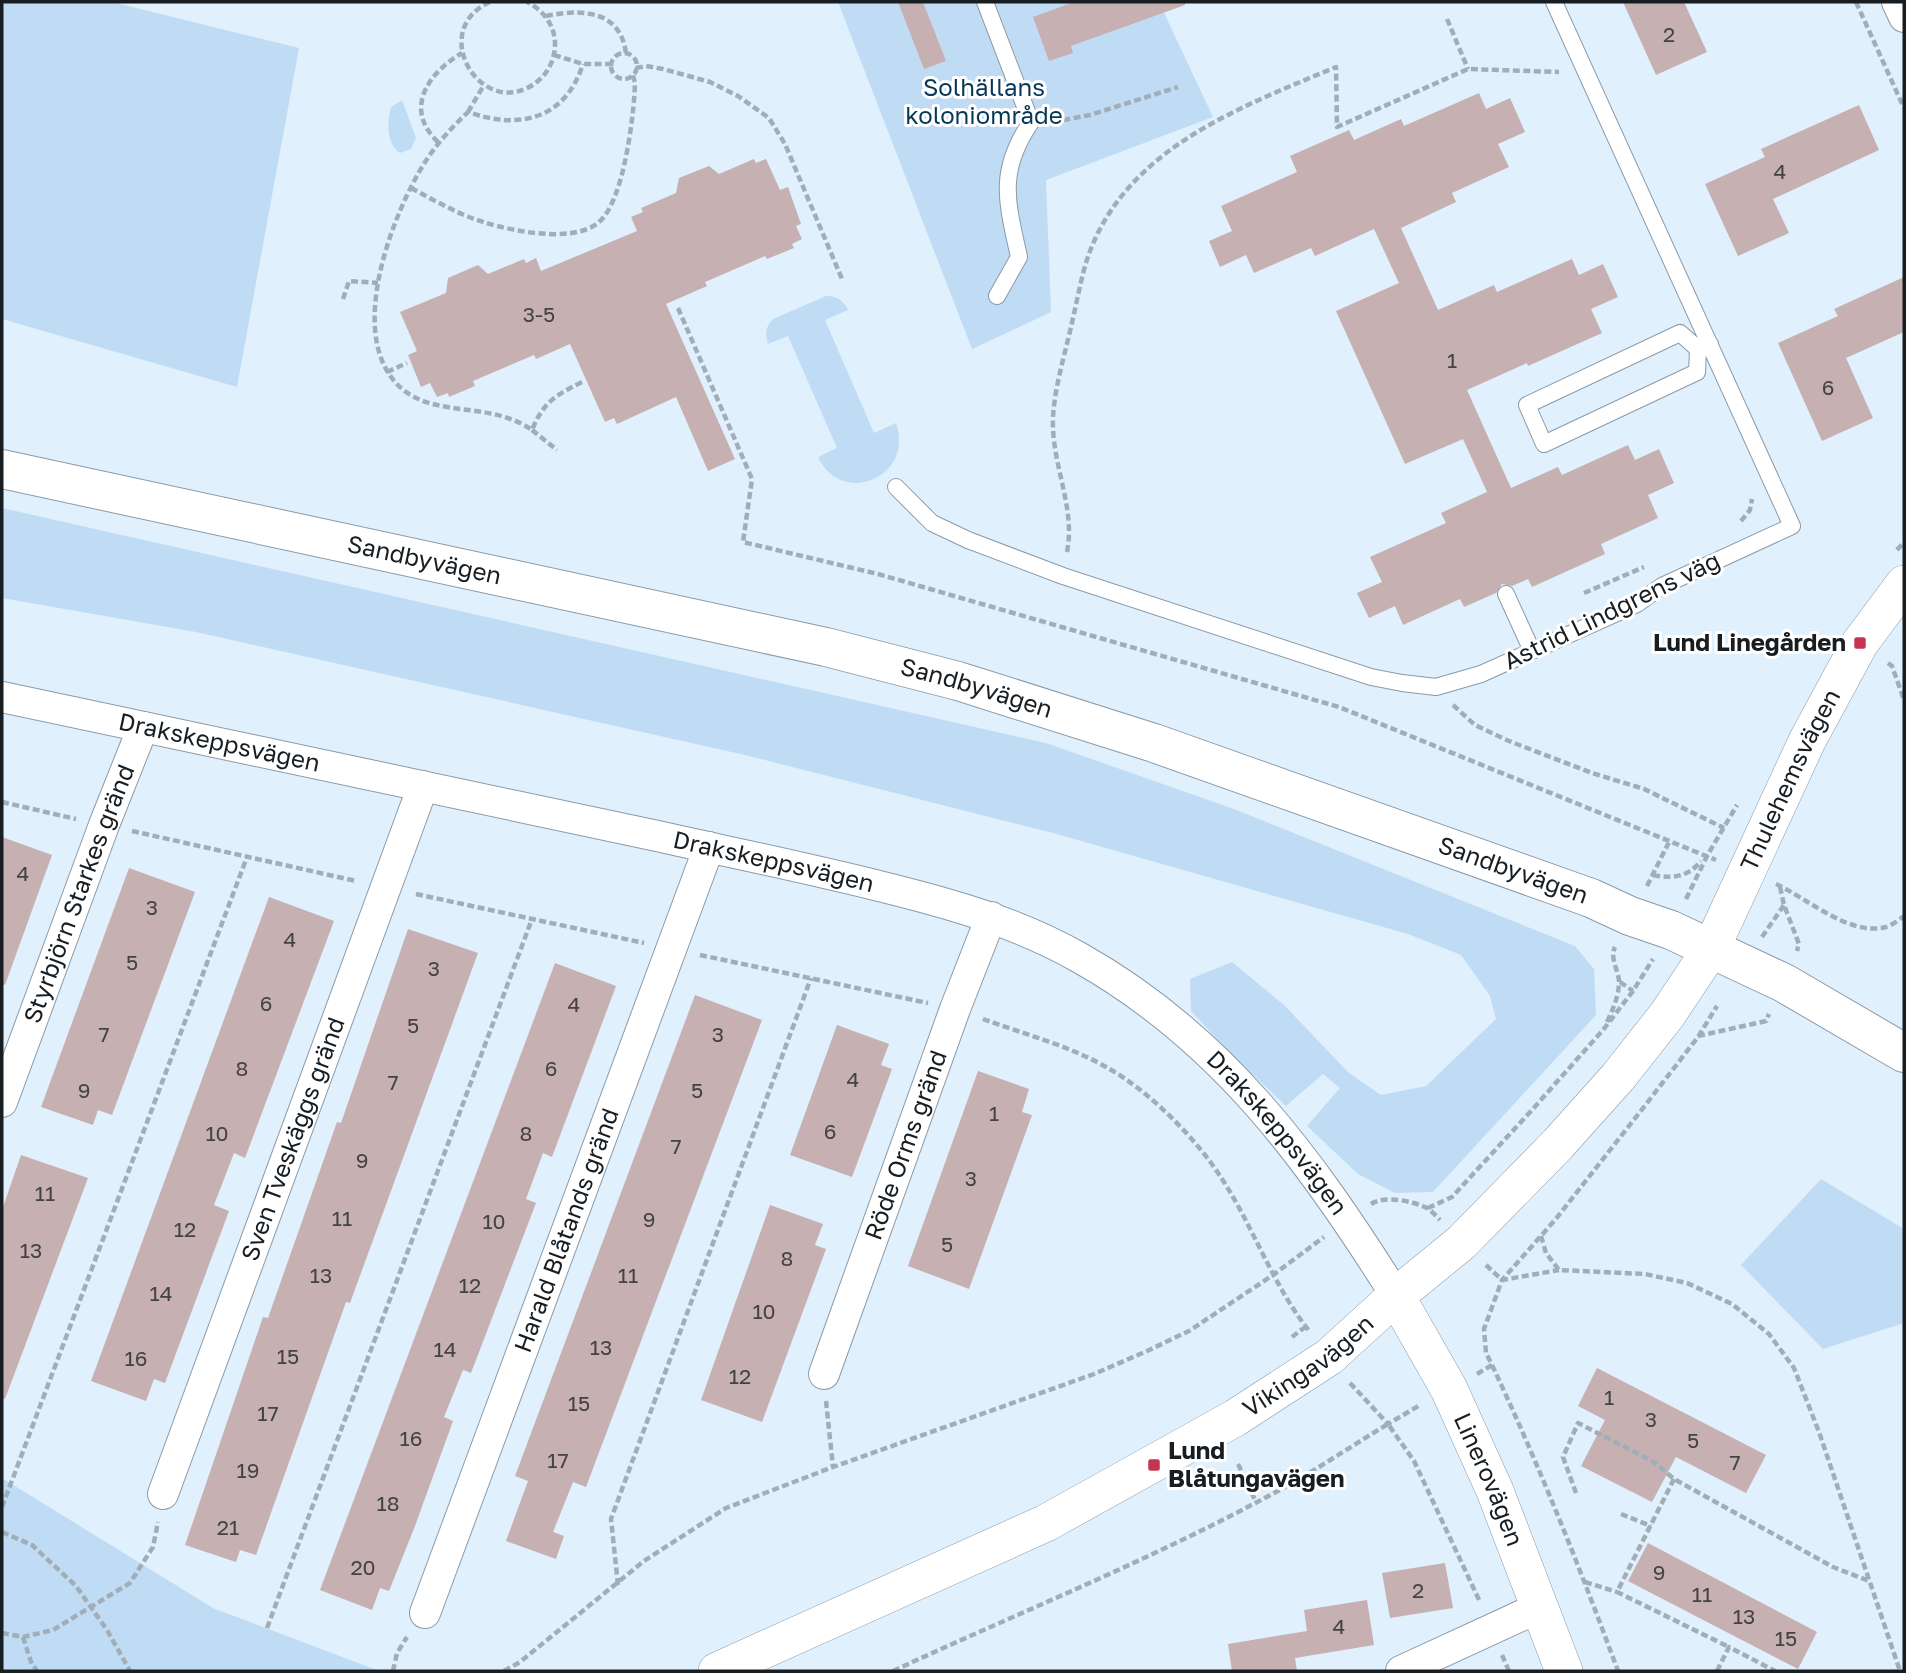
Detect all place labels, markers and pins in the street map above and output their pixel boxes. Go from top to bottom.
place label: Lund Linegården [1653,627,1846,656]
marker: Lund Linegården [1852,635,1868,651]
place label: Lund Blåtungavägen [1168,1435,1345,1492]
marker: Lund Blåtungavägen [1146,1457,1162,1473]

